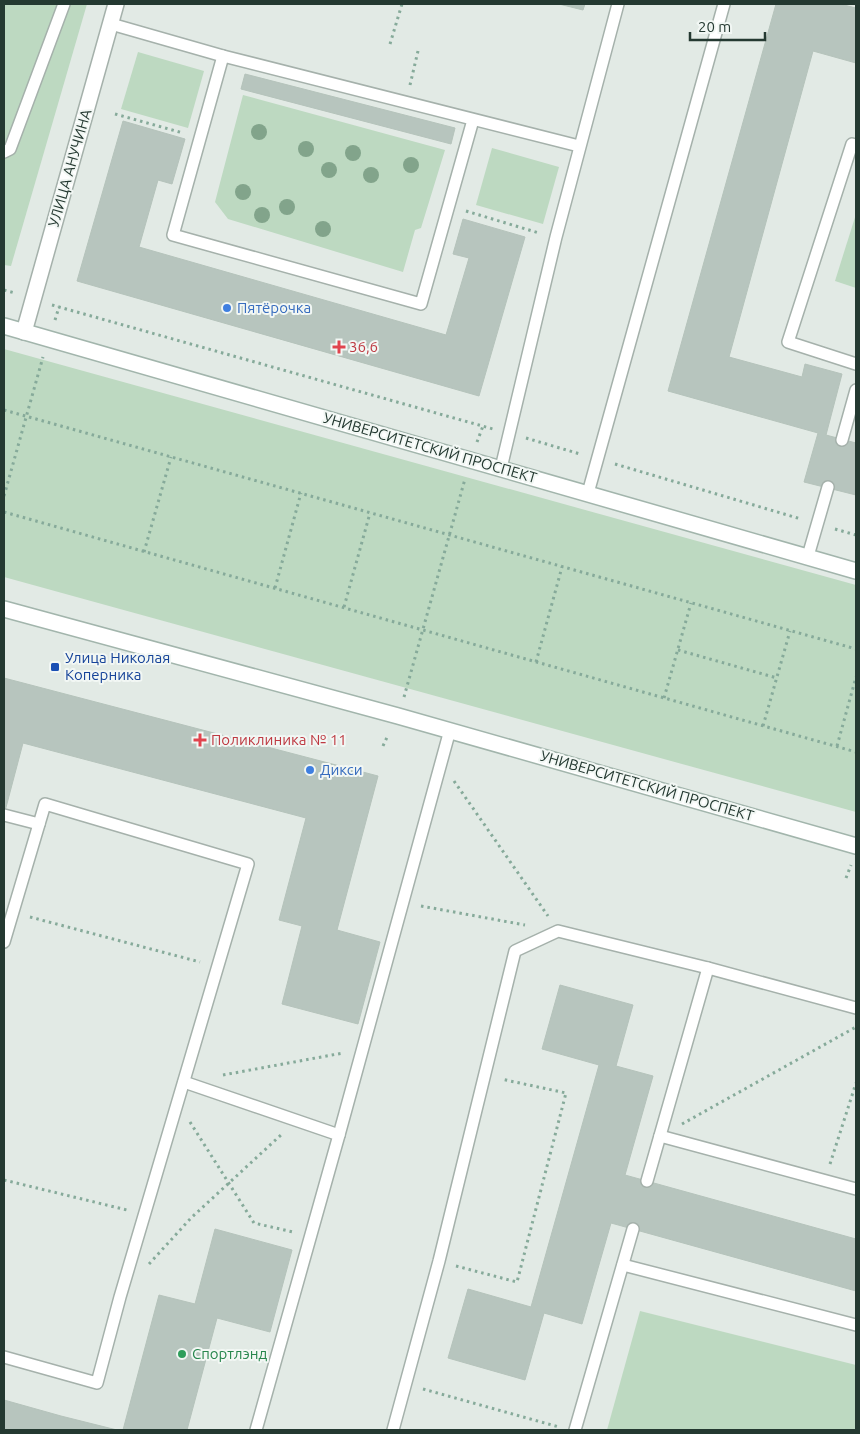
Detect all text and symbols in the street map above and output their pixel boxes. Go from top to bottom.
scale bar [690,10,765,42]
text: 20 m [698,18,731,35]
street label: УЛИЦА АНУЧИНА [45,107,95,229]
place label: Пятёрочка [237,299,311,316]
marker: Пятёрочка [221,302,233,314]
place label: 36,6 [349,338,378,355]
marker: 36,6 [333,341,345,353]
street label: УНИВЕРСИТЕТСКИЙ ПРОСПЕКТ [321,409,539,486]
place label: Улица Николая Коперника [65,649,170,683]
marker: Улица Николая Коперника [49,661,61,673]
place label: Поликлиника № 11 [211,731,347,748]
marker: Поликлиника № 11 [193,733,207,747]
street label: УНИВЕРСИТЕТСКИЙ ПРОСПЕКТ [538,747,756,824]
place label: Дикси [320,761,363,778]
marker: Дикси [304,764,316,776]
place label: Спортлэнд [192,1345,267,1362]
marker: Спортлэнд [176,1348,188,1360]

